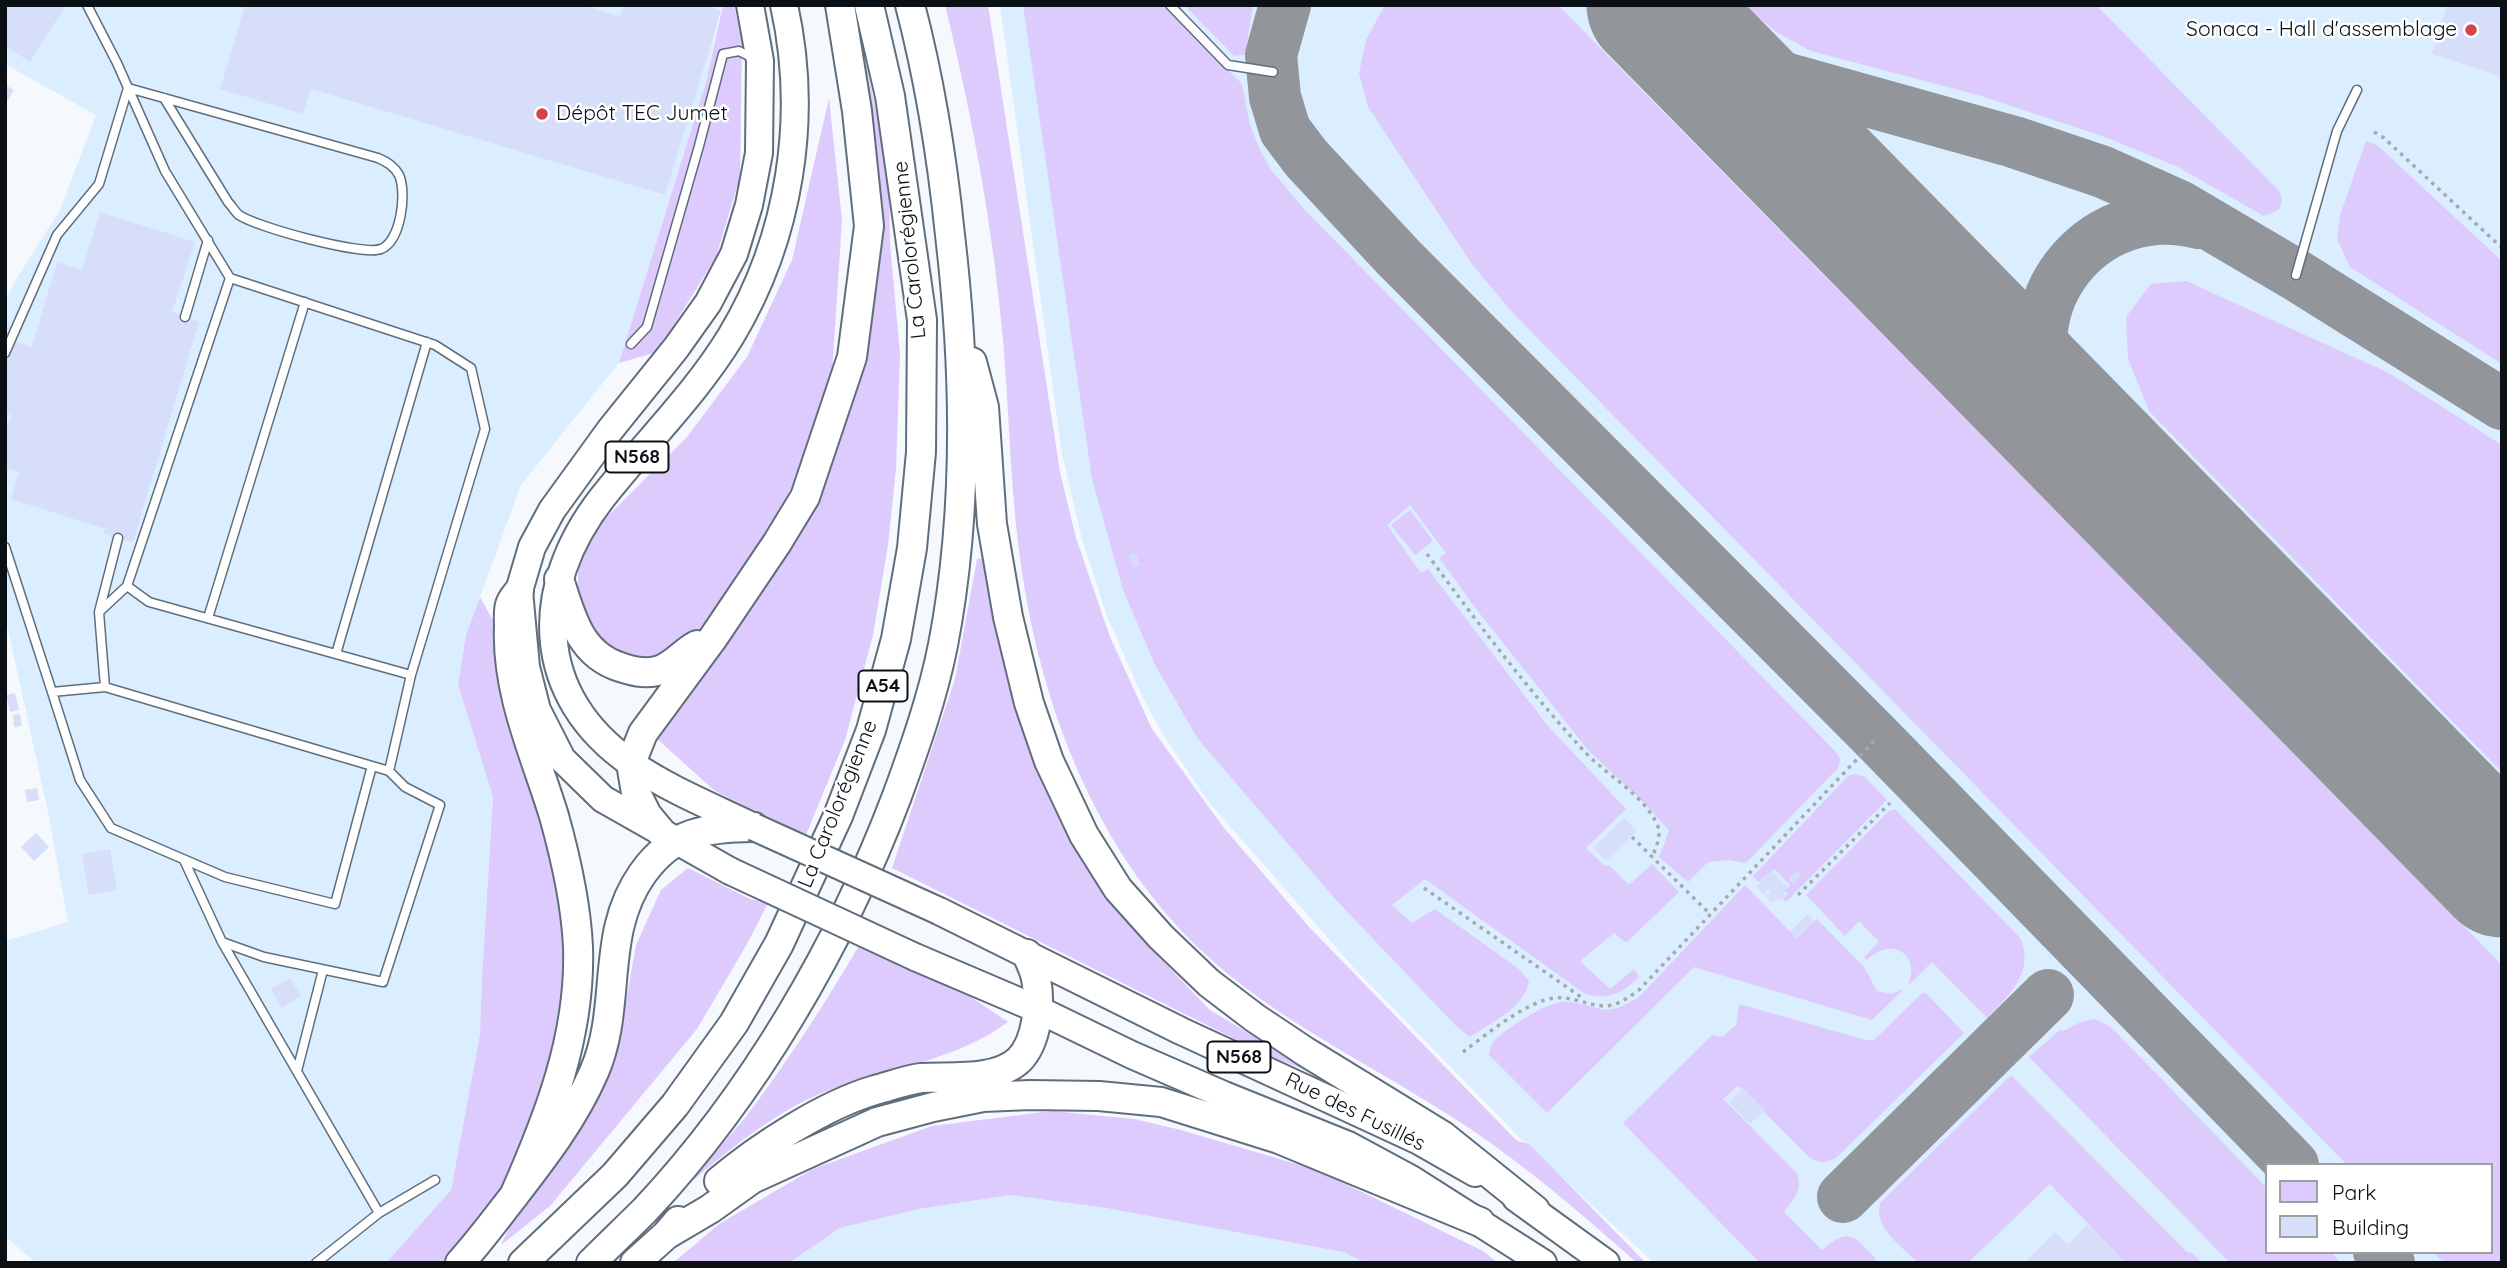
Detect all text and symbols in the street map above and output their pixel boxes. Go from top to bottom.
place label: Sonaca - Hall d'assemblage [2186,17,2457,43]
marker: Sonaca - Hall d'assemblage [2463,22,2479,38]
place label: Dépôt TEC Jumet [556,101,728,127]
marker: Dépôt TEC Jumet [534,106,550,122]
street label: La Carolorégienne [888,160,932,340]
road number: N568 [606,442,668,472]
road number: A54 [858,670,908,702]
street label: La Carolorégienne [793,716,883,892]
road number: N568 [1208,1042,1270,1072]
street label: Rue des Fusillés [1281,1067,1429,1157]
legend [2266,1163,2493,1254]
text: Park [2332,1179,2376,1205]
text: Building [2332,1214,2409,1240]

